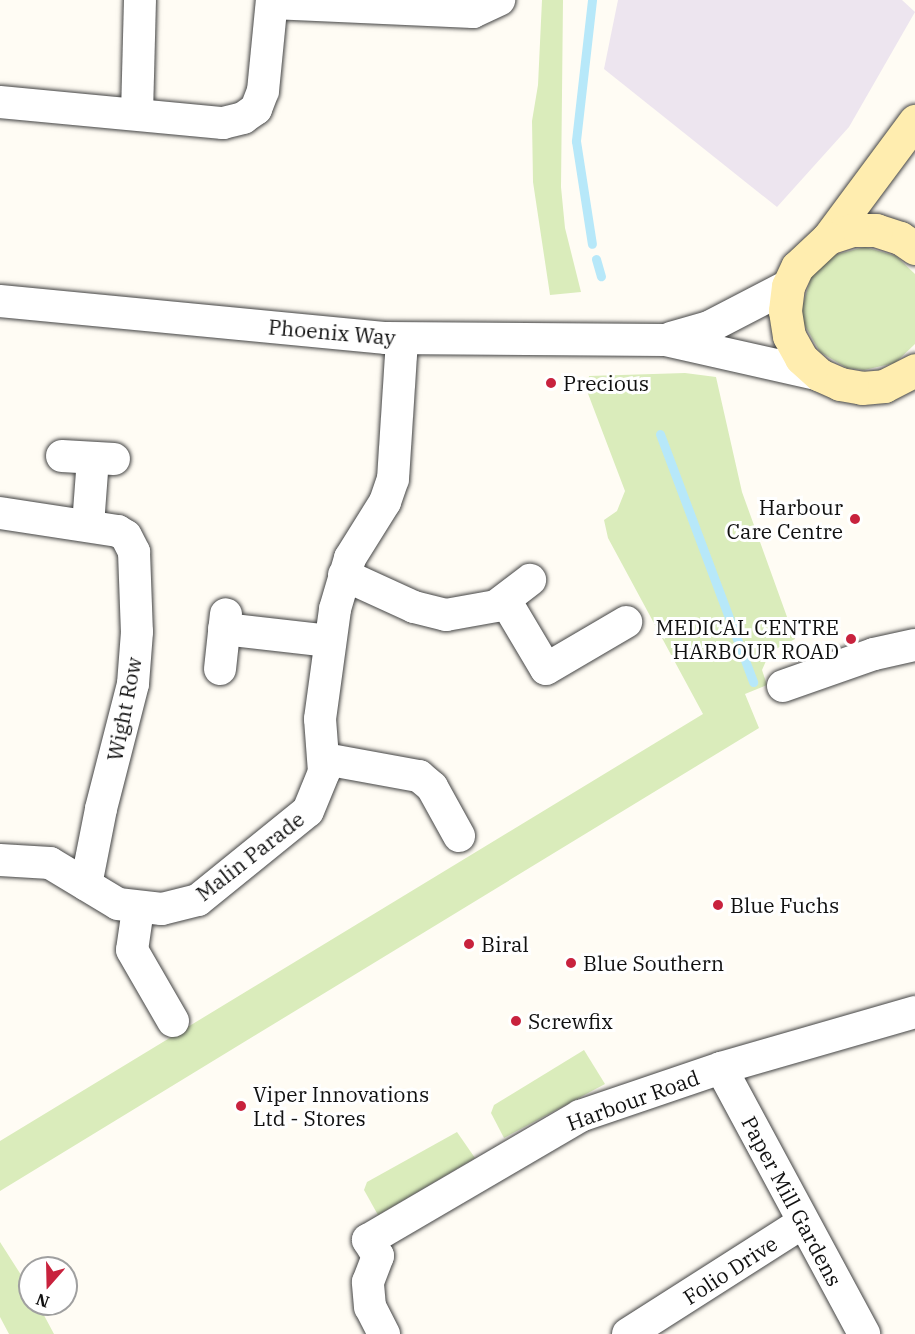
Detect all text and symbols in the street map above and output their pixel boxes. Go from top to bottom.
street label: Phoenix Way [267,314,397,350]
place label: Precious [563,370,649,396]
marker: Precious [544,376,558,390]
place label: Harbour Care Centre [727,494,843,544]
marker: Harbour Care Centre [848,512,862,526]
place label: MEDICAL CENTRE HARBOUR ROAD [655,614,839,664]
marker: MEDICAL CENTRE HARBOUR ROAD [844,632,858,646]
street label: Wight Row [102,655,146,763]
street label: Malin Parade [191,806,309,906]
place label: Blue Fuchs [730,892,839,918]
marker: Blue Fuchs [711,898,725,912]
place label: Biral [481,931,529,957]
marker: Biral [462,937,476,951]
place label: Blue Southern [583,950,724,976]
marker: Blue Southern [564,956,578,970]
place label: Screwfix [528,1008,613,1034]
marker: Screwfix [509,1014,523,1028]
street label: Harbour Road [563,1064,703,1136]
place label: Viper Innovations Ltd - Stores [253,1081,429,1131]
marker: Viper Innovations Ltd - Stores [234,1099,248,1113]
street label: Paper Mill Gardens [737,1112,847,1290]
street label: Folio Drive [678,1230,782,1310]
north arrow [18,1256,78,1316]
text: N [33,1289,52,1313]

